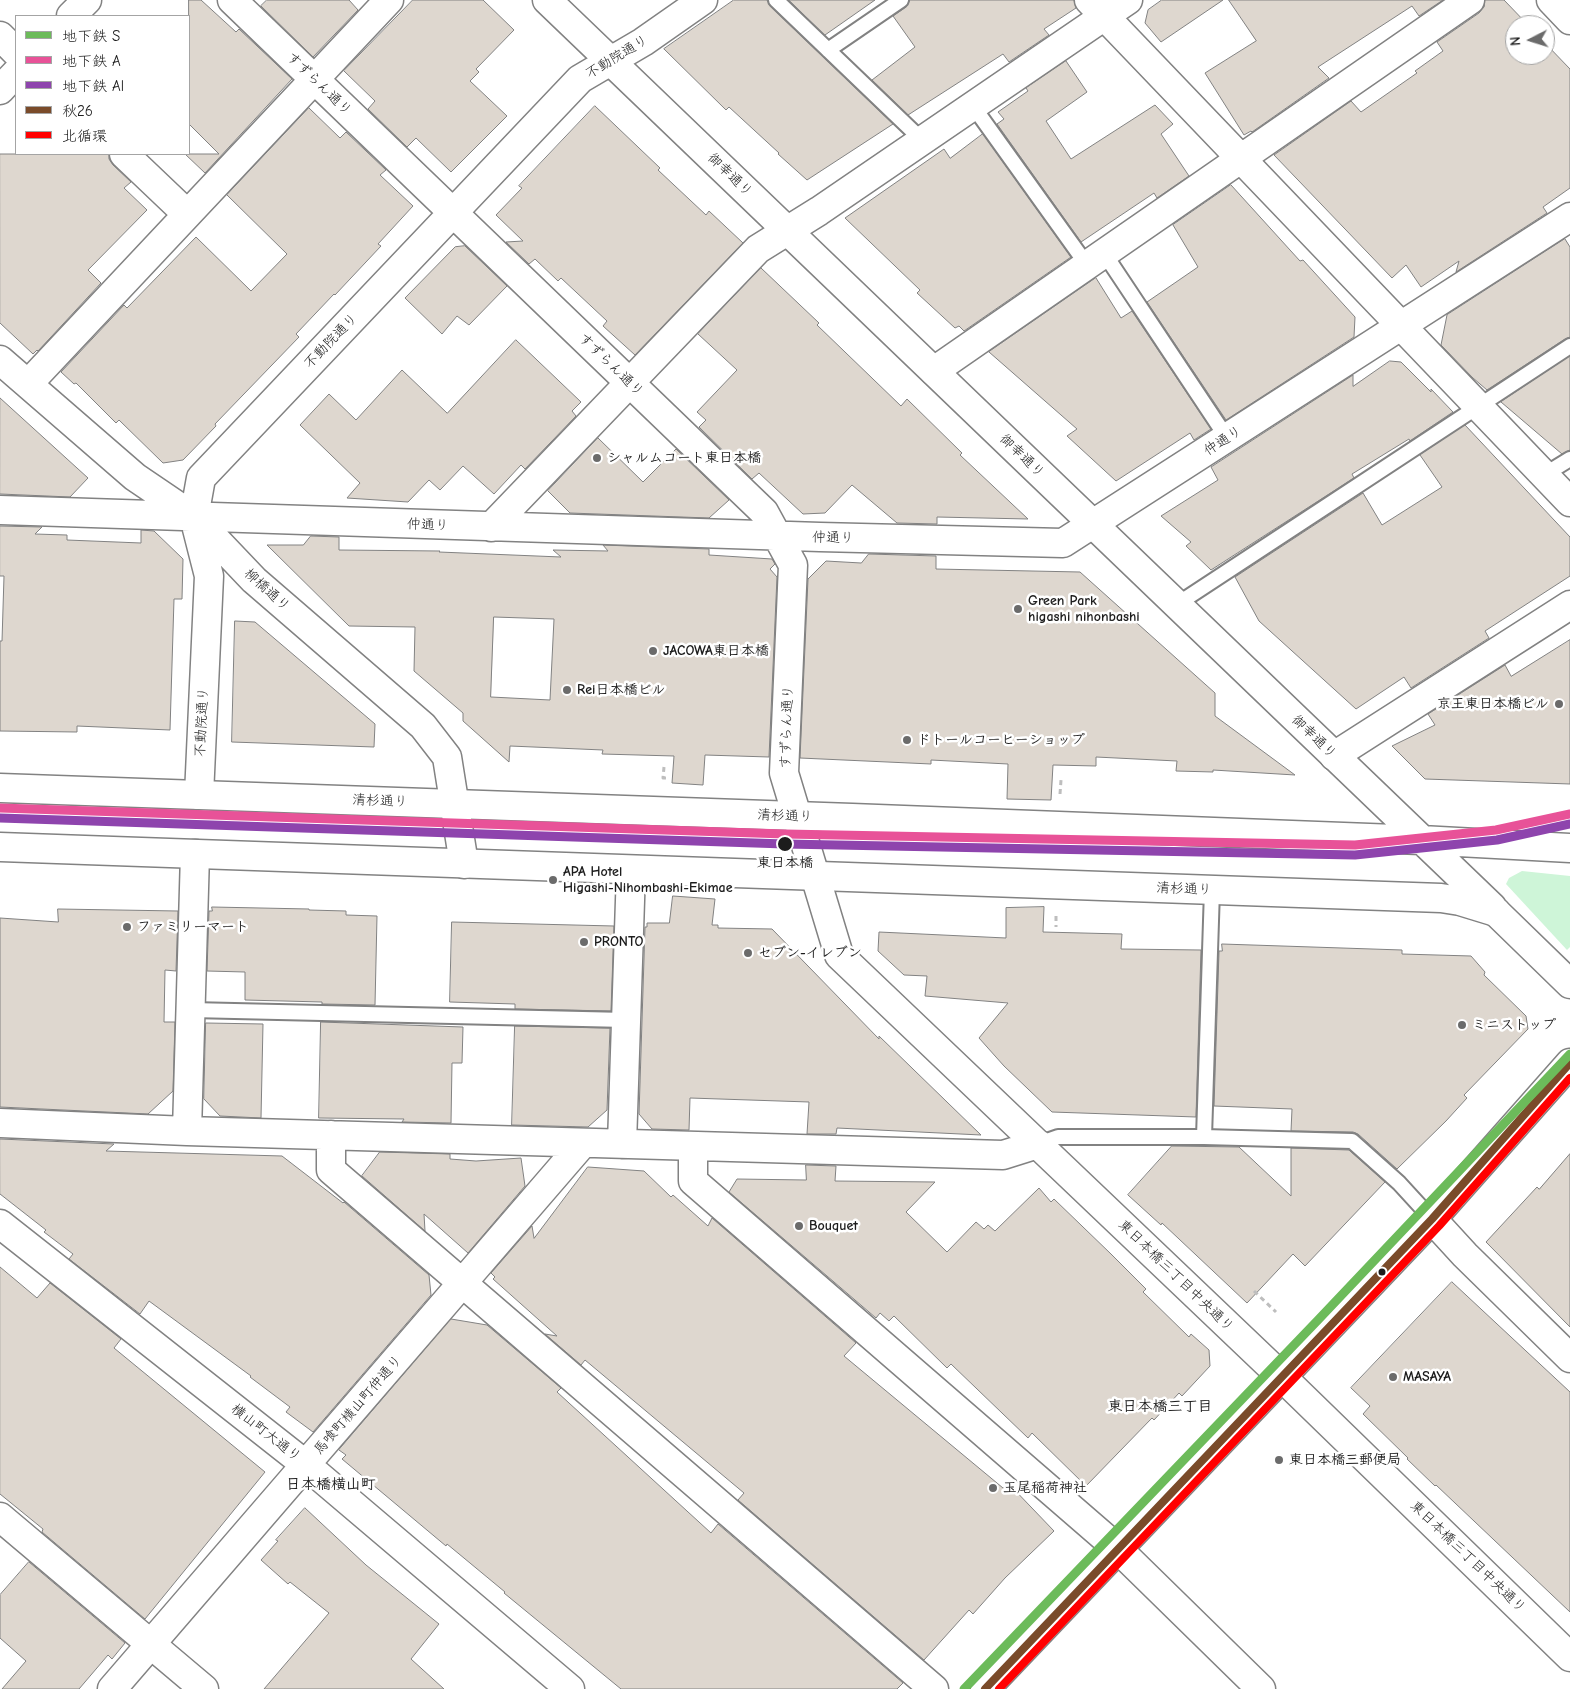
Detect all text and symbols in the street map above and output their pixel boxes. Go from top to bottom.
legend [15,15,190,155]
north arrow [1505,15,1555,65]
text: 地下鉄 S [62,27,120,45]
street label: 不動院通り [583,32,651,82]
text: N [1507,36,1524,47]
street label: すずらん通り [283,49,355,119]
text: 地下鉄 A [62,52,121,70]
text: 地下鉄 Al [62,77,124,95]
text: 秋26 [62,102,93,120]
text: 北循環 [62,127,107,145]
street label: 御幸通り [704,150,756,200]
street label: 不動院通り [301,310,361,372]
street label: すずらん通り [575,330,647,400]
street label: 仲通り [1201,423,1245,459]
street label: 御幸通り [996,431,1048,481]
place label: シャルムコート東日本橋 [607,450,761,466]
marker: シャルムコート東日本橋 [591,452,603,464]
street label: 仲通り [407,516,449,534]
street label: 仲通り [812,529,854,547]
street label: 柳橋通り [241,565,293,615]
place label: Green Park higashi nihonbashi [1028,593,1140,626]
marker: Green Park higashi nihonbashi [1012,603,1024,615]
place label: JACOWA東日本橋 [663,643,769,659]
marker: JACOWA東日本橋 [647,645,659,657]
place label: Rei日本橋ビル [577,682,665,698]
marker: Rei日本橋ビル [561,684,573,696]
street label: すずらん通り [777,685,797,769]
street label: 不動院通り [192,687,212,757]
place label: 京王東日本橋ビル [1437,696,1549,712]
marker: 京王東日本橋ビル [1553,698,1565,710]
street label: 御幸通り [1288,712,1340,762]
place label: ドトールコーヒーショップ [917,732,1085,748]
marker: ドトールコーヒーショップ [901,734,913,746]
street label: 清杉通り [352,792,408,810]
street label: 清杉通り [757,807,813,825]
marker: 東日本橋 [776,835,794,853]
place label: 東日本橋 [757,855,813,871]
place label: APA Hotel Higashi-Nihombashi-Ekimae [563,864,733,896]
marker: APA Hotel Higashi-Nihombashi-Ekimae [547,874,559,886]
street label: 清杉通り [1156,880,1212,898]
place label: ファミリーマート [137,919,249,935]
marker: ファミリーマート [121,921,133,933]
place label: PRONTO [594,934,643,950]
marker: PRONTO [578,936,590,948]
place label: セブン-イレブン [758,945,862,961]
marker: セブン-イレブン [742,947,754,959]
place label: ミニストップ [1472,1017,1556,1033]
marker: ミニストップ [1456,1019,1468,1031]
street label: 東日本橋三丁目中央通り [1115,1216,1237,1336]
place label: Bouquet [809,1218,858,1234]
marker: Bouquet [793,1220,805,1232]
unlabelled marker [1377,1267,1387,1277]
street label: 馬喰町横山町仲通り [310,1352,406,1458]
place label: MASAYA [1403,1369,1451,1385]
marker: MASAYA [1387,1371,1399,1383]
district label: 東日本橋三丁目 [1108,1398,1212,1416]
street label: 横山町大通り [228,1401,304,1465]
place label: 東日本橋三郵便局 [1289,1452,1401,1468]
marker: 東日本橋三郵便局 [1273,1454,1285,1466]
district label: 日本橋横山町 [286,1476,376,1494]
place label: 玉尾稲荷神社 [1003,1480,1087,1496]
marker: 玉尾稲荷神社 [987,1482,999,1494]
street label: 東日本橋三丁目中央通り [1407,1497,1529,1617]

